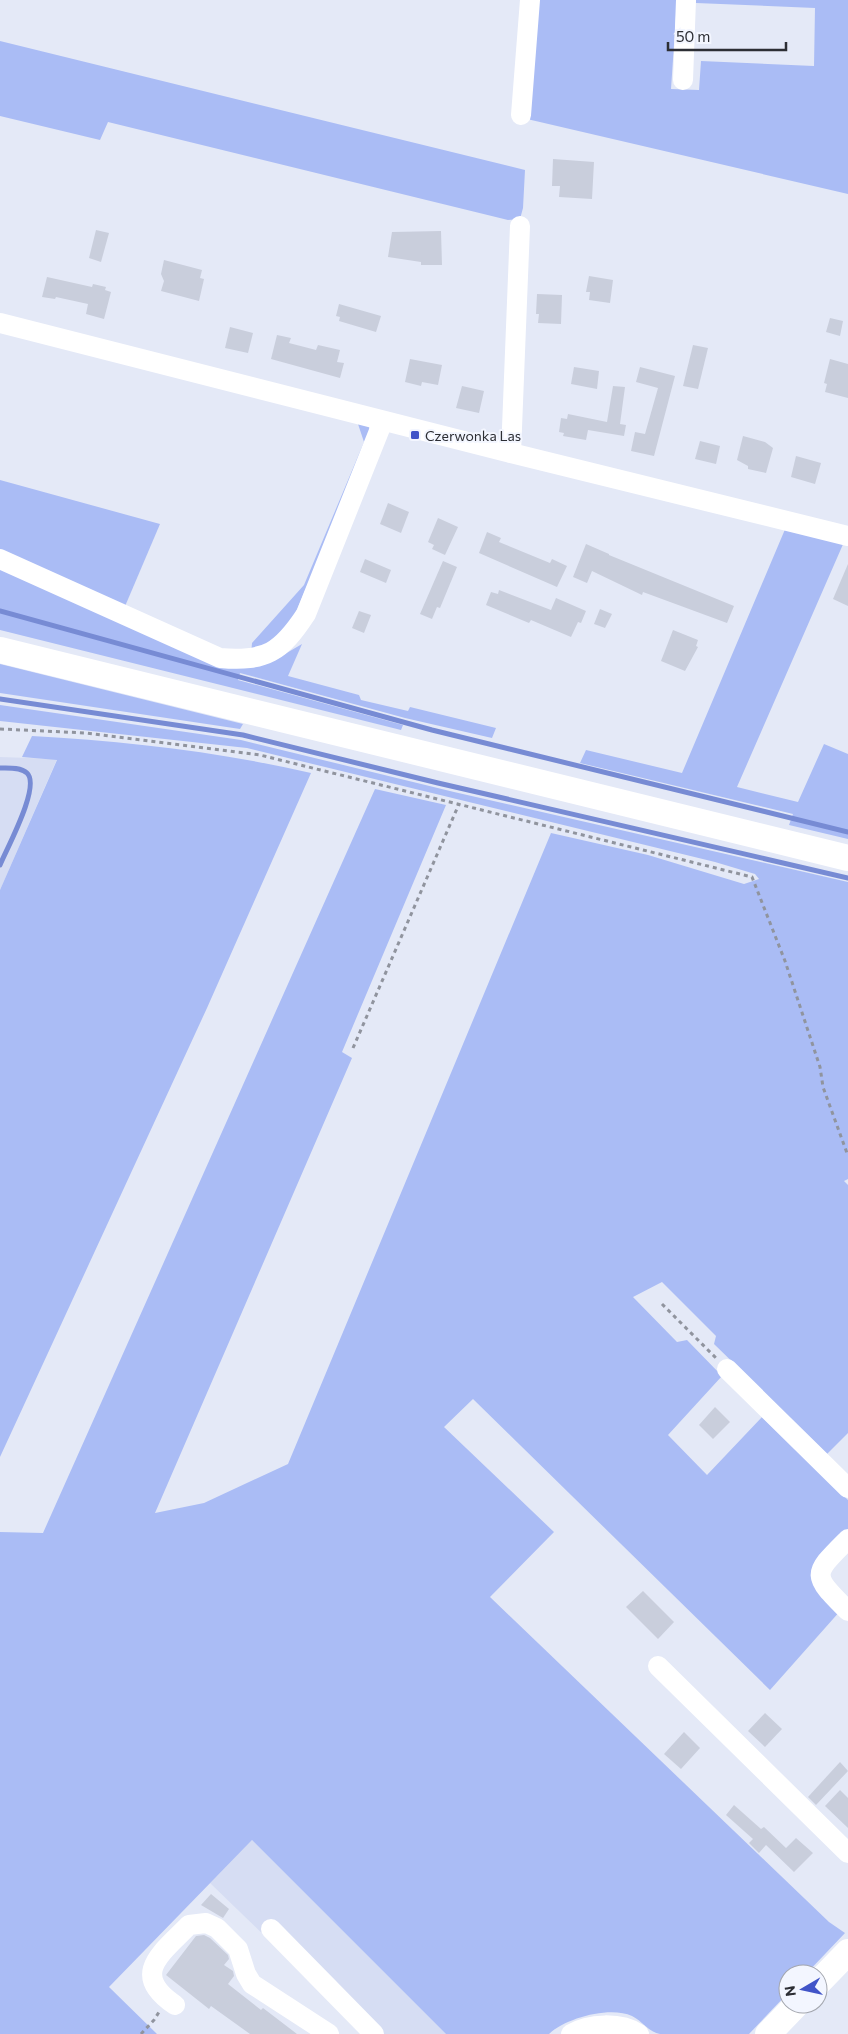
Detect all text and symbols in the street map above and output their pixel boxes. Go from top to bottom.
scale bar [668,20,786,52]
text: 50 m [676,27,710,45]
place label: Czerwonka Las [425,427,521,444]
marker: Czerwonka Las [409,429,421,441]
north arrow [778,1964,828,2014]
text: N [780,1985,799,1998]

